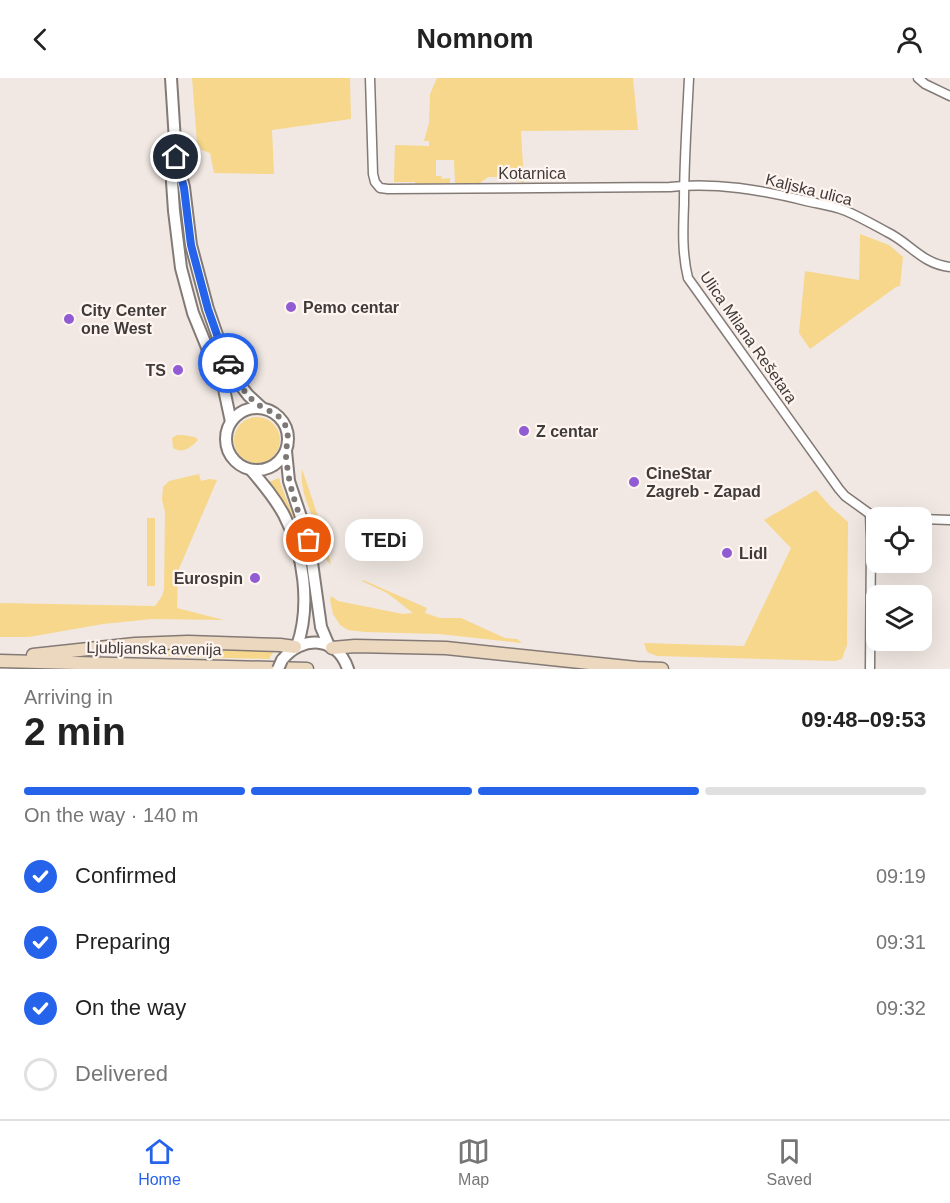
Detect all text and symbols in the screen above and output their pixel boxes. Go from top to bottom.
icon: back [24,23,57,56]
icon: person [893,23,926,56]
text: Nomnom [417,24,534,54]
pin [150,131,201,182]
icon: home [159,140,192,173]
street label: Kotarnica [498,165,566,182]
street label: Kaljska ulica [764,170,854,209]
street label: Ulica Milana Rešetara [697,268,800,406]
place label: Pemo centar [303,299,399,316]
marker: Pemo centar [284,300,298,314]
place label: City Center one West [81,302,166,337]
marker: City Center one West [62,312,76,326]
courier [198,333,258,393]
icon: car [212,347,245,380]
place label: TS [146,362,166,379]
marker: TS [171,363,185,377]
place label: Z centar [536,423,598,440]
marker: Z centar [517,424,531,438]
place label: CineStar Zagreb - Zapad [646,465,761,500]
marker: CineStar Zagreb - Zapad [627,475,641,489]
map controls [866,507,932,651]
button: locate [866,507,932,573]
pin [283,514,334,565]
callout: TEDi [345,519,423,561]
icon: bag [292,523,325,556]
text: TEDi [361,529,407,551]
place label: Lidl [739,545,767,562]
marker: Lidl [720,546,734,560]
place label: Eurospin [174,570,243,587]
marker: Eurospin [248,571,262,585]
button: layers [866,585,932,651]
street label: Ljubljanska avenija [86,639,222,658]
text: Arriving in [24,686,113,708]
text: 09:48–09:53 [801,707,926,732]
text: 2 min [24,710,126,753]
text: On the way · 140 m [24,804,199,826]
icon: check [24,860,57,893]
text: Confirmed [75,863,176,888]
text: 09:19 [876,865,926,887]
icon: check [24,926,57,959]
text: Preparing [75,929,170,954]
text: 09:31 [876,931,926,953]
icon: check [24,992,57,1025]
text: On the way [75,995,186,1020]
text: 09:32 [876,997,926,1019]
text: Delivered [75,1061,168,1086]
tab: Home [138,1135,181,1189]
tab: Map [457,1135,490,1189]
tab: Saved [766,1135,812,1189]

